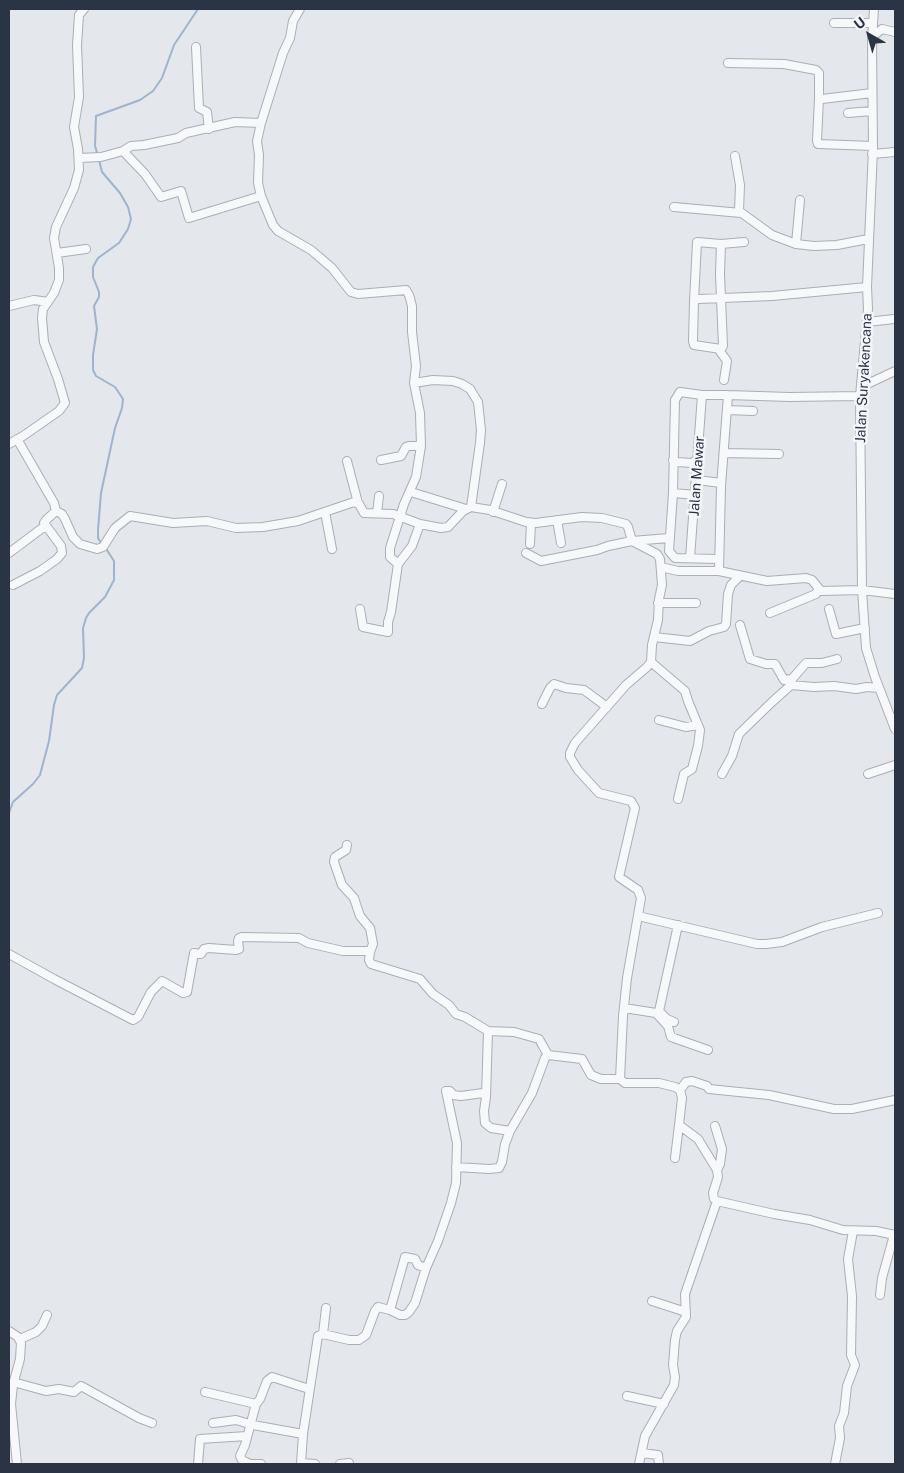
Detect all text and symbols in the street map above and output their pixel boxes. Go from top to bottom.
north arrow [844,10,894,60]
text: U [851,14,869,33]
street label: Jalan Suryakencana [852,313,876,443]
street label: Jalan Mawar [686,435,708,517]

